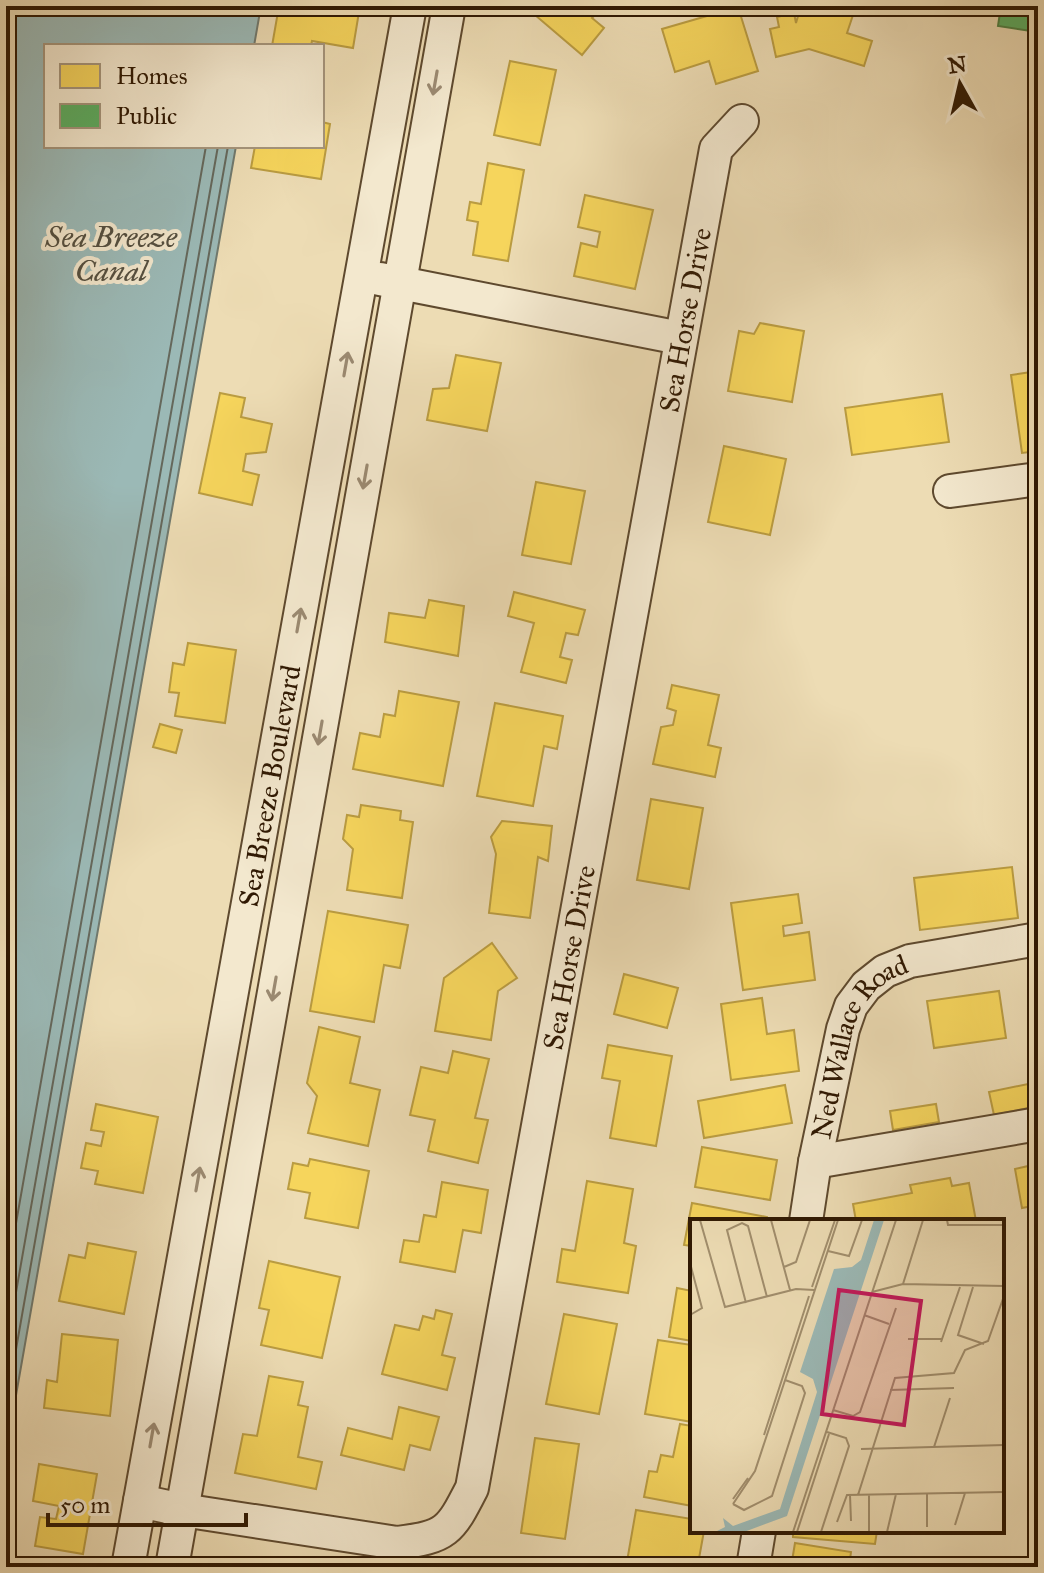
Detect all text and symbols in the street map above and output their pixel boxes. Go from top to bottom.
legend [44,44,324,148]
north arrow [920,44,1000,124]
text: N [946,50,969,79]
text: Homes [116,61,188,91]
one-way arrow [427,70,442,95]
text: Public [116,101,177,131]
water label: Sea Breeze Canal [44,219,178,289]
street label: Sea Horse Drive [651,225,719,415]
one-way arrow [339,352,354,378]
one-way arrow [357,463,372,489]
one-way arrow [293,608,308,634]
street label: Sea Breeze Boulevard [230,662,308,909]
one-way arrow [311,719,326,745]
street label: Sea Horse Drive [535,862,603,1053]
street label: Ned Wallace Road [803,946,913,1142]
one-way arrow [266,975,281,1001]
one-way arrow [192,1167,207,1193]
inset map [690,1219,1004,1533]
one-way arrow [145,1423,160,1448]
scale bar [48,1477,246,1527]
text: 50 m [60,1490,110,1520]

